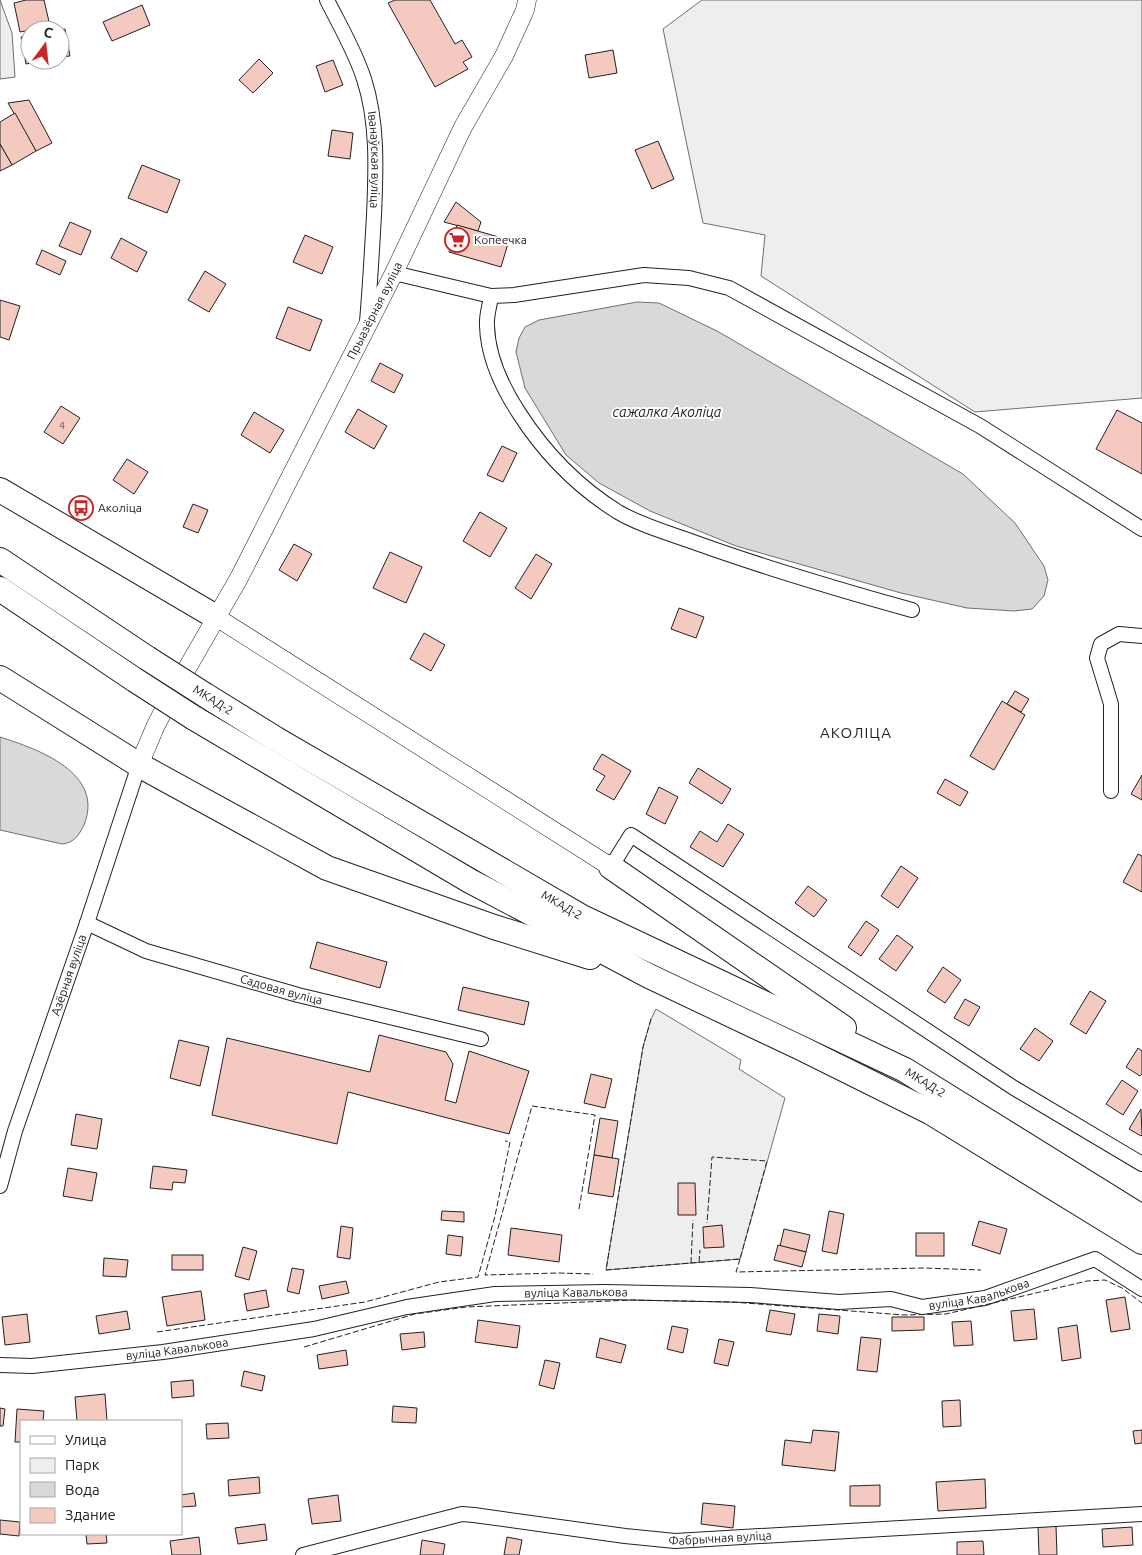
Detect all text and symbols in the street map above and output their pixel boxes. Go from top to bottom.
north arrow [20,20,70,70]
text: С [42,24,55,41]
street label: Іванаўская вуліца [366,110,382,209]
supermarket icon: Копеечка [444,227,470,253]
place label: Копеечка [474,233,527,246]
street label: Прыазёрная вуліца [344,260,404,361]
water label: сажалка Аколіца [613,404,722,420]
house number: 4 [59,420,65,431]
bus stop icon: Аколіца [68,495,94,521]
place label: Аколіца [98,501,142,514]
street label: МКАД-2 [191,682,236,717]
district label: АКОЛІЦА [820,724,892,741]
street label: МКАД-2 [539,888,585,922]
street label: Азёрная вуліца [48,933,89,1017]
street label: Садовая вуліца [239,972,324,1007]
street label: МКАД-2 [903,1065,948,1100]
street label: вуліца Кавалькова [928,1276,1031,1312]
street label: вуліца Кавалькова [524,1285,628,1299]
street label: вуліца Кавалькова [125,1335,229,1362]
legend [20,1420,182,1535]
text: Улица [65,1431,107,1448]
text: Парк [65,1456,100,1473]
text: Вода [65,1481,100,1498]
text: Здание [65,1506,116,1523]
street label: Фабрычная вуліца [668,1528,772,1547]

